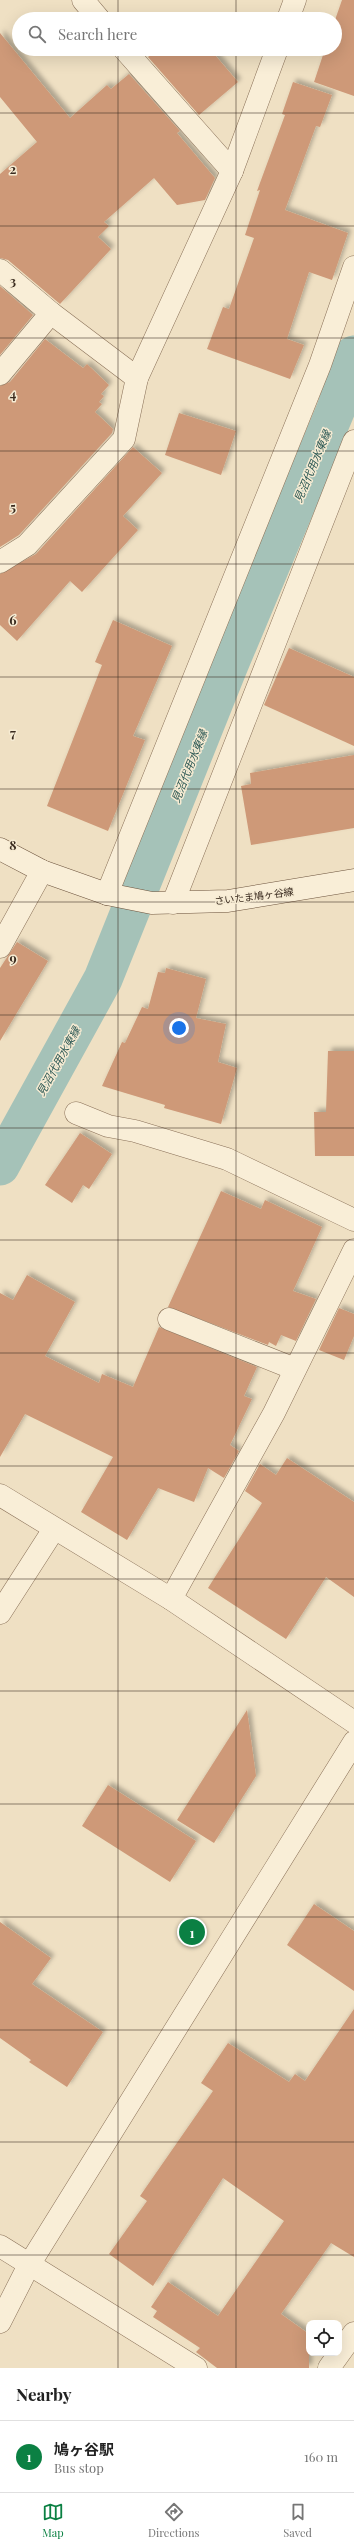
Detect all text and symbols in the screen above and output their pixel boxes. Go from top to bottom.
search box [12,12,342,56]
icon: search [26,23,48,45]
text: Search here [58,24,137,44]
text: 2 [10,160,17,177]
text: 3 [10,272,16,289]
text: 4 [10,385,17,402]
water label: 見沼代用水東縁 [290,426,335,504]
text: 5 [10,498,16,515]
text: 6 [9,611,17,628]
text: 7 [10,724,16,741]
water label: 見沼代用水東縁 [168,726,211,805]
text: 8 [9,836,17,853]
street label: さいたま鳩ヶ谷線 [214,884,294,908]
text: 9 [9,949,17,966]
your location [169,1018,189,1038]
water label: 見沼代用水東縁 [33,1022,84,1098]
pin: 1 [179,1917,205,1947]
map controls [306,2320,342,2356]
button: locate [306,2320,342,2356]
text: Nearby [16,2383,71,2405]
text: 鳩ヶ谷駅 [54,2439,114,2459]
text: 1 [27,2448,31,2465]
text: 160 m [304,2448,338,2465]
text: Bus stop [54,2459,104,2476]
tab: Map [42,2501,64,2540]
tab: Directions [148,2501,199,2540]
tab: Saved [283,2501,312,2540]

